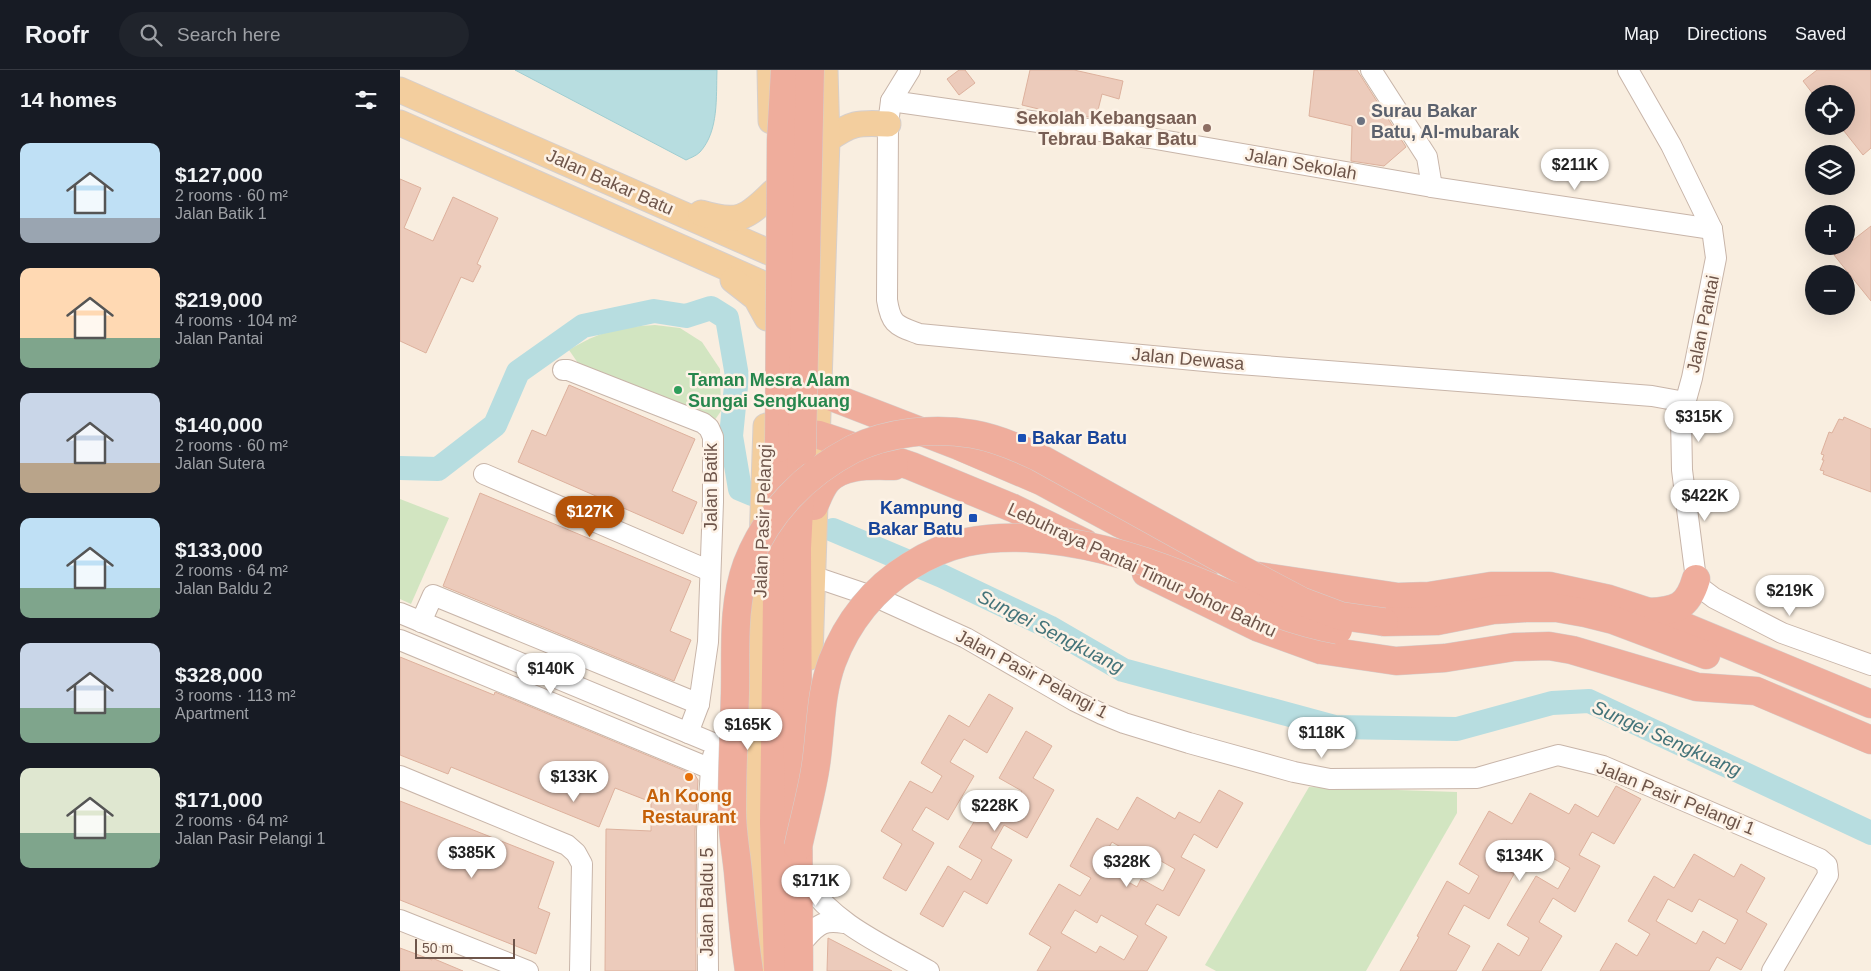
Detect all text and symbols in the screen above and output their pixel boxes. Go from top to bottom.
search box [119,12,469,57]
text: Roofr [25,21,89,48]
icon: search [137,21,165,49]
text: Search here [177,24,281,45]
text: Map [1624,24,1659,44]
text: Directions [1687,24,1767,44]
text: Saved [1795,24,1846,44]
map controls [1805,85,1855,315]
button: locate [1805,85,1855,135]
icon: filters [352,86,380,114]
text: 14 homes [20,88,117,111]
place label: Surau Bakar Batu, Al-mubarak [1371,101,1520,142]
place label: Sekolah Kebangsaan Tebrau Bakar Batu [1016,108,1197,149]
marker: Surau Bakar Batu, Al-mubarak [1355,115,1367,127]
marker: Sekolah Kebangsaan Tebrau Bakar Batu [1201,122,1213,134]
street label: Jalan Sekolah [1244,144,1358,184]
street label: Jalan Bakar Batu [543,145,677,219]
button: layers [1805,145,1855,195]
pin: $211K [1540,148,1610,191]
text: $211K [1552,156,1598,173]
icon: home [60,163,120,223]
text: $127,000 [175,163,263,186]
text: 2 rooms · 60 m² [175,187,288,204]
text: Jalan Batik 1 [175,205,267,222]
button: + [1805,205,1855,255]
button: − [1805,265,1855,315]
street label: Jalan Pantai [1683,273,1723,375]
icon: home [60,288,120,348]
text: $219,000 [175,288,263,311]
text: 4 rooms · 104 m² [175,312,297,329]
text: Jalan Pantai [175,330,263,347]
street label: Jalan Dewasa [1131,344,1246,374]
place label: Taman Mesra Alam Sungai Sengkuang [688,370,850,411]
marker: Taman Mesra Alam Sungai Sengkuang [672,384,684,396]
pin: $315K [1664,400,1734,443]
text: $315K [1675,408,1723,425]
icon: home [60,413,120,473]
text: $140,000 [175,413,263,436]
place label: Bakar Batu [1032,428,1127,448]
marker: Bakar Batu [1016,432,1028,444]
text: 2 rooms · 60 m² [175,437,288,454]
street label: Jalan Batik [701,442,721,531]
street label: Jalan Pasir Pelangi [750,444,776,598]
text: Jalan Sutera [175,455,265,472]
pin: $422K [1670,480,1740,522]
text: $422K [1681,487,1729,504]
pin: $127K [555,496,625,538]
place label: Kampung Bakar Batu [868,498,963,539]
street label: Lebuhraya Pantai Timur Johor Bahru [1004,499,1280,641]
text: $127K [566,503,614,520]
marker: Kampung Bakar Batu [967,512,979,524]
icon: home [60,538,120,598]
text: $133,000 [175,538,263,561]
text: 2 rooms · 64 m² [175,562,288,579]
pin: $219K [1755,574,1825,617]
text: Jalan Baldu 2 [175,580,272,597]
text: $219K [1766,582,1814,599]
water label: Sungei Sengkuang [974,586,1127,677]
street label: Jalan Pasir Pelangi 1 [953,625,1111,723]
pin: $140K [516,652,586,695]
text: $140K [527,660,575,677]
icon: home [60,663,120,723]
text: $328,000 [175,663,263,686]
text: 3 rooms · 113 m² [175,687,296,704]
water label: Sungei Sengkuang [1589,696,1745,781]
text: Apartment [175,705,249,722]
pin: $165K [713,708,783,751]
text: $165K [724,716,772,733]
pin: $118K [1287,716,1357,759]
text: $118K [1299,724,1345,741]
street label: Jalan Pasir Pelangi 1 [1594,757,1758,839]
pin: $133K [539,760,609,803]
text: $133K [550,768,598,785]
marker: Ah Koong Restaurant [683,771,695,783]
place label: Ah Koong Restaurant [642,786,736,827]
icon: home [60,788,120,848]
text: $171,000 [175,788,263,811]
pin: $228K [960,790,1030,832]
text: $228K [971,797,1019,814]
text: 2 rooms · 64 m² [175,812,288,829]
text: Jalan Pasir Pelangi 1 [175,830,325,847]
pin: $385K [437,836,507,879]
pin: $134K [1485,840,1555,882]
text: $385K [448,844,496,861]
pin: $328K [1092,846,1162,888]
street label: Jalan Baldu 5 [697,847,717,957]
text: $134K [1496,847,1544,864]
text: $328K [1103,853,1151,870]
pin: $171K [781,864,851,907]
text: $171K [792,872,840,889]
scale bar [415,936,515,959]
text: 50 m [422,940,453,956]

